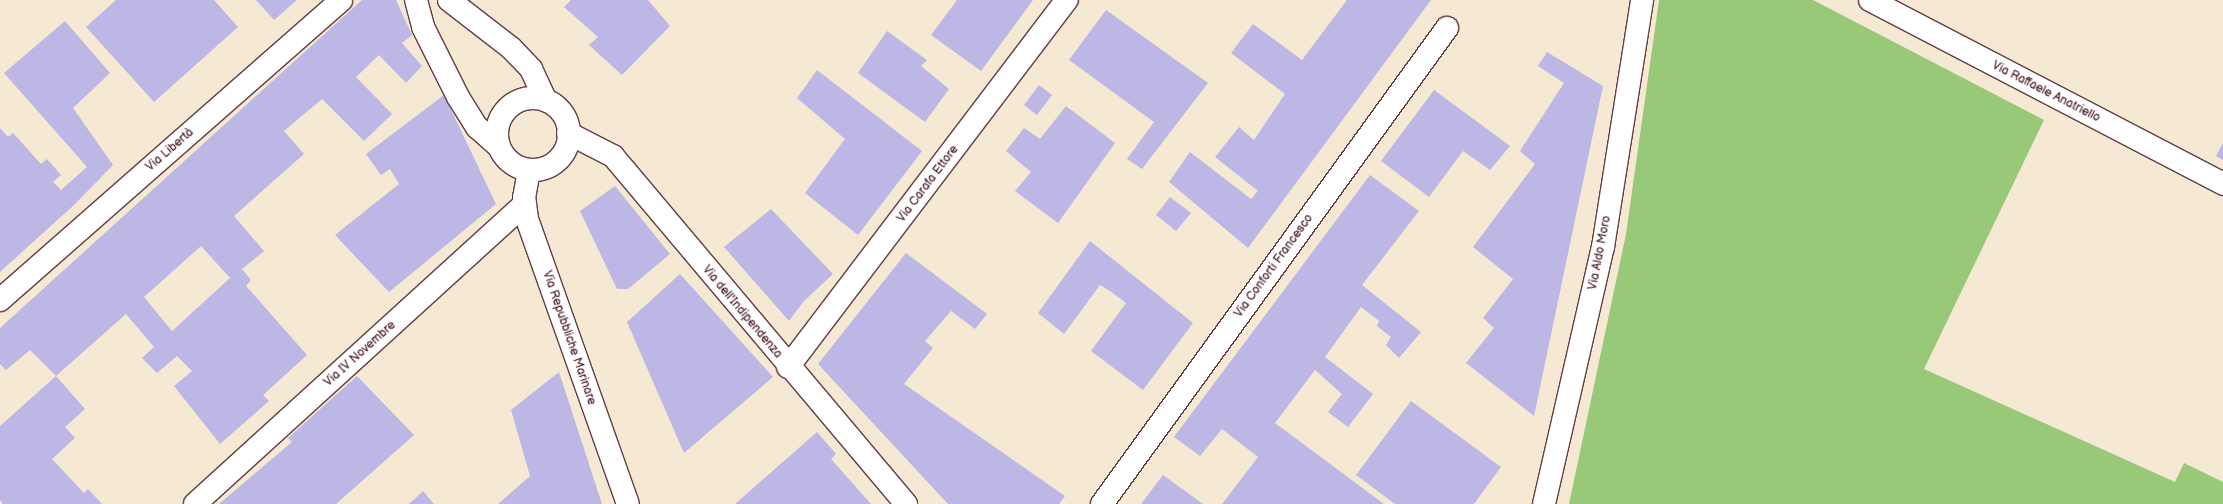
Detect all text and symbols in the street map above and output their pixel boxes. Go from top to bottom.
street label: Via Raffaele Anatriello [1990,58,2102,126]
street label: Via Libertà [143,125,197,175]
street label: Via Carafa Ettore [894,143,962,225]
street label: Via Conforti Francesco [1232,212,1316,320]
street label: Via Aldo Moro [1586,215,1614,291]
street label: Via dell'Indipendenza [699,263,785,361]
street label: Via Repubbliche Marinare [539,269,599,407]
street label: Via IV Novembre [321,318,399,390]

